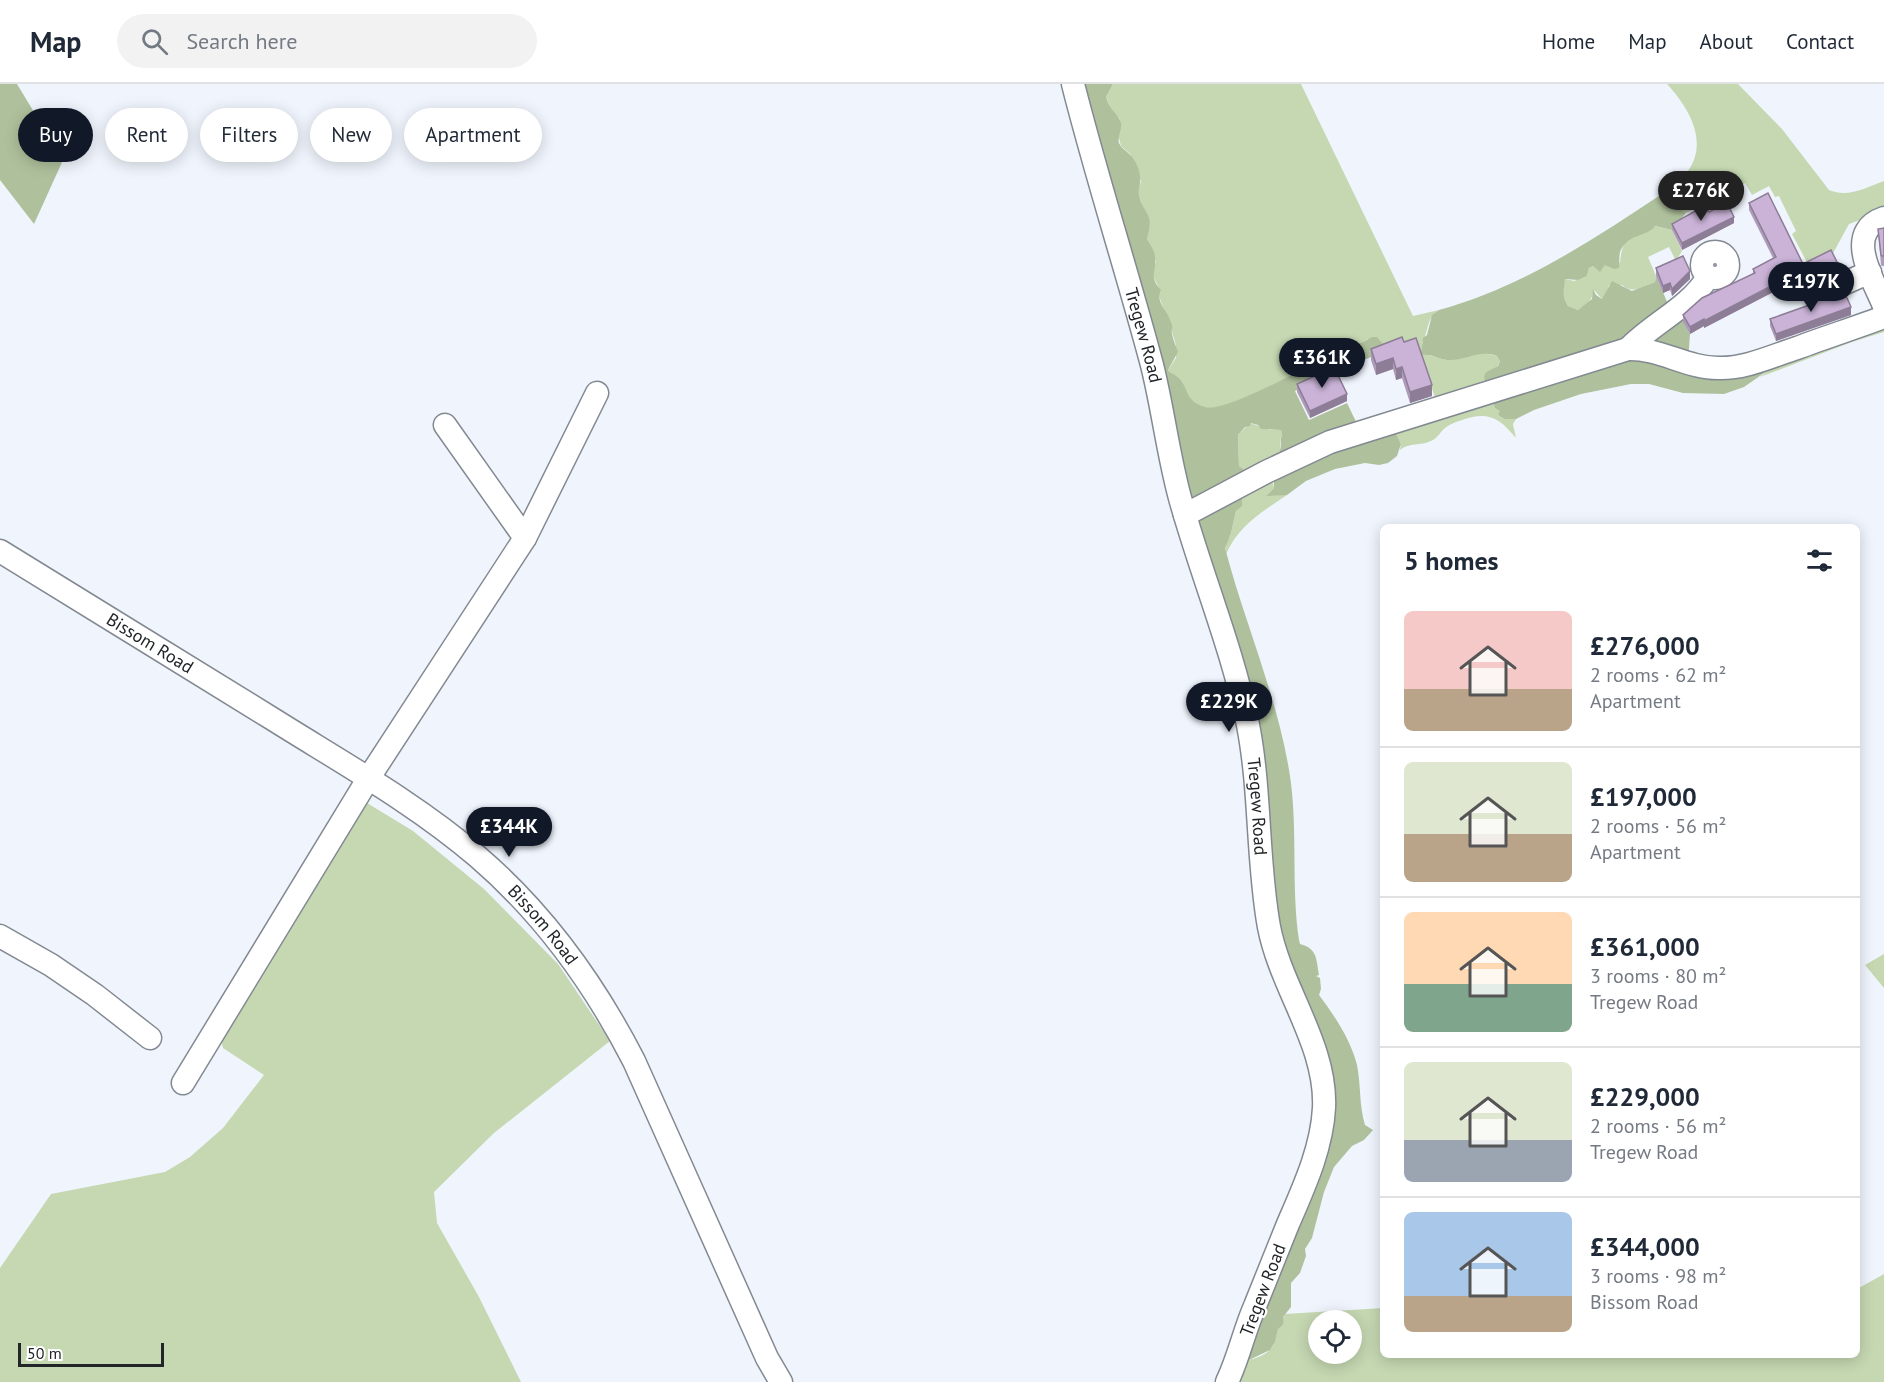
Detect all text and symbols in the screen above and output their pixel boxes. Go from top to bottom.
search box [117,14,537,68]
text: Map [30,23,81,60]
icon: search [138,25,171,58]
text: Search here [186,27,297,55]
text: Home [1542,28,1595,55]
text: Map [1628,28,1667,55]
text: About [1700,28,1753,55]
text: Contact [1786,28,1854,55]
chip: Buy [18,108,93,162]
chip: Rent [105,108,188,162]
chip: Filters [200,108,298,162]
chip: New [310,108,392,162]
chip: Apartment [404,108,542,162]
pin: £276K [1659,171,1743,222]
text: £276K [1672,177,1730,203]
pin: £197K [1769,262,1853,313]
text: £197K [1782,268,1840,294]
street label: Tregew Road [1120,285,1168,385]
pin: £361K [1280,338,1364,389]
text: £361K [1293,344,1351,370]
text: 5 homes [1404,544,1499,577]
icon: filters [1803,544,1836,577]
street label: Bissom Road [102,608,198,678]
text: £276,000 [1590,629,1700,662]
icon: home [1452,635,1524,707]
text: 2 rooms · 62 m² [1590,662,1726,688]
pin: £229K [1187,682,1271,733]
text: £229K [1200,688,1258,714]
text: Apartment [1590,688,1681,714]
street label: Tregew Road [1242,757,1273,856]
text: £197,000 [1590,780,1697,813]
icon: home [1452,786,1524,858]
pin: £344K [467,807,551,858]
text: £344K [480,813,538,839]
text: 2 rooms · 56 m² [1590,813,1726,839]
text: Apartment [1590,839,1681,865]
street label: Bissom Road [503,880,584,969]
text: £361,000 [1590,930,1700,963]
icon: home [1452,936,1524,1008]
text: 3 rooms · 80 m² [1590,963,1726,989]
text: Tregew Road [1590,989,1698,1015]
text: £229,000 [1590,1080,1700,1113]
icon: home [1452,1086,1524,1158]
text: 2 rooms · 56 m² [1590,1113,1726,1139]
text: Tregew Road [1590,1139,1698,1165]
text: £344,000 [1590,1230,1700,1263]
icon: home [1452,1236,1524,1308]
street label: Tregew Road [1234,1240,1291,1339]
text: 3 rooms · 98 m² [1590,1263,1726,1289]
text: Bissom Road [1590,1289,1699,1315]
map controls [1308,1310,1362,1364]
button: locate [1308,1310,1362,1364]
scale bar [18,1340,164,1368]
text: 50 m [27,1343,62,1363]

